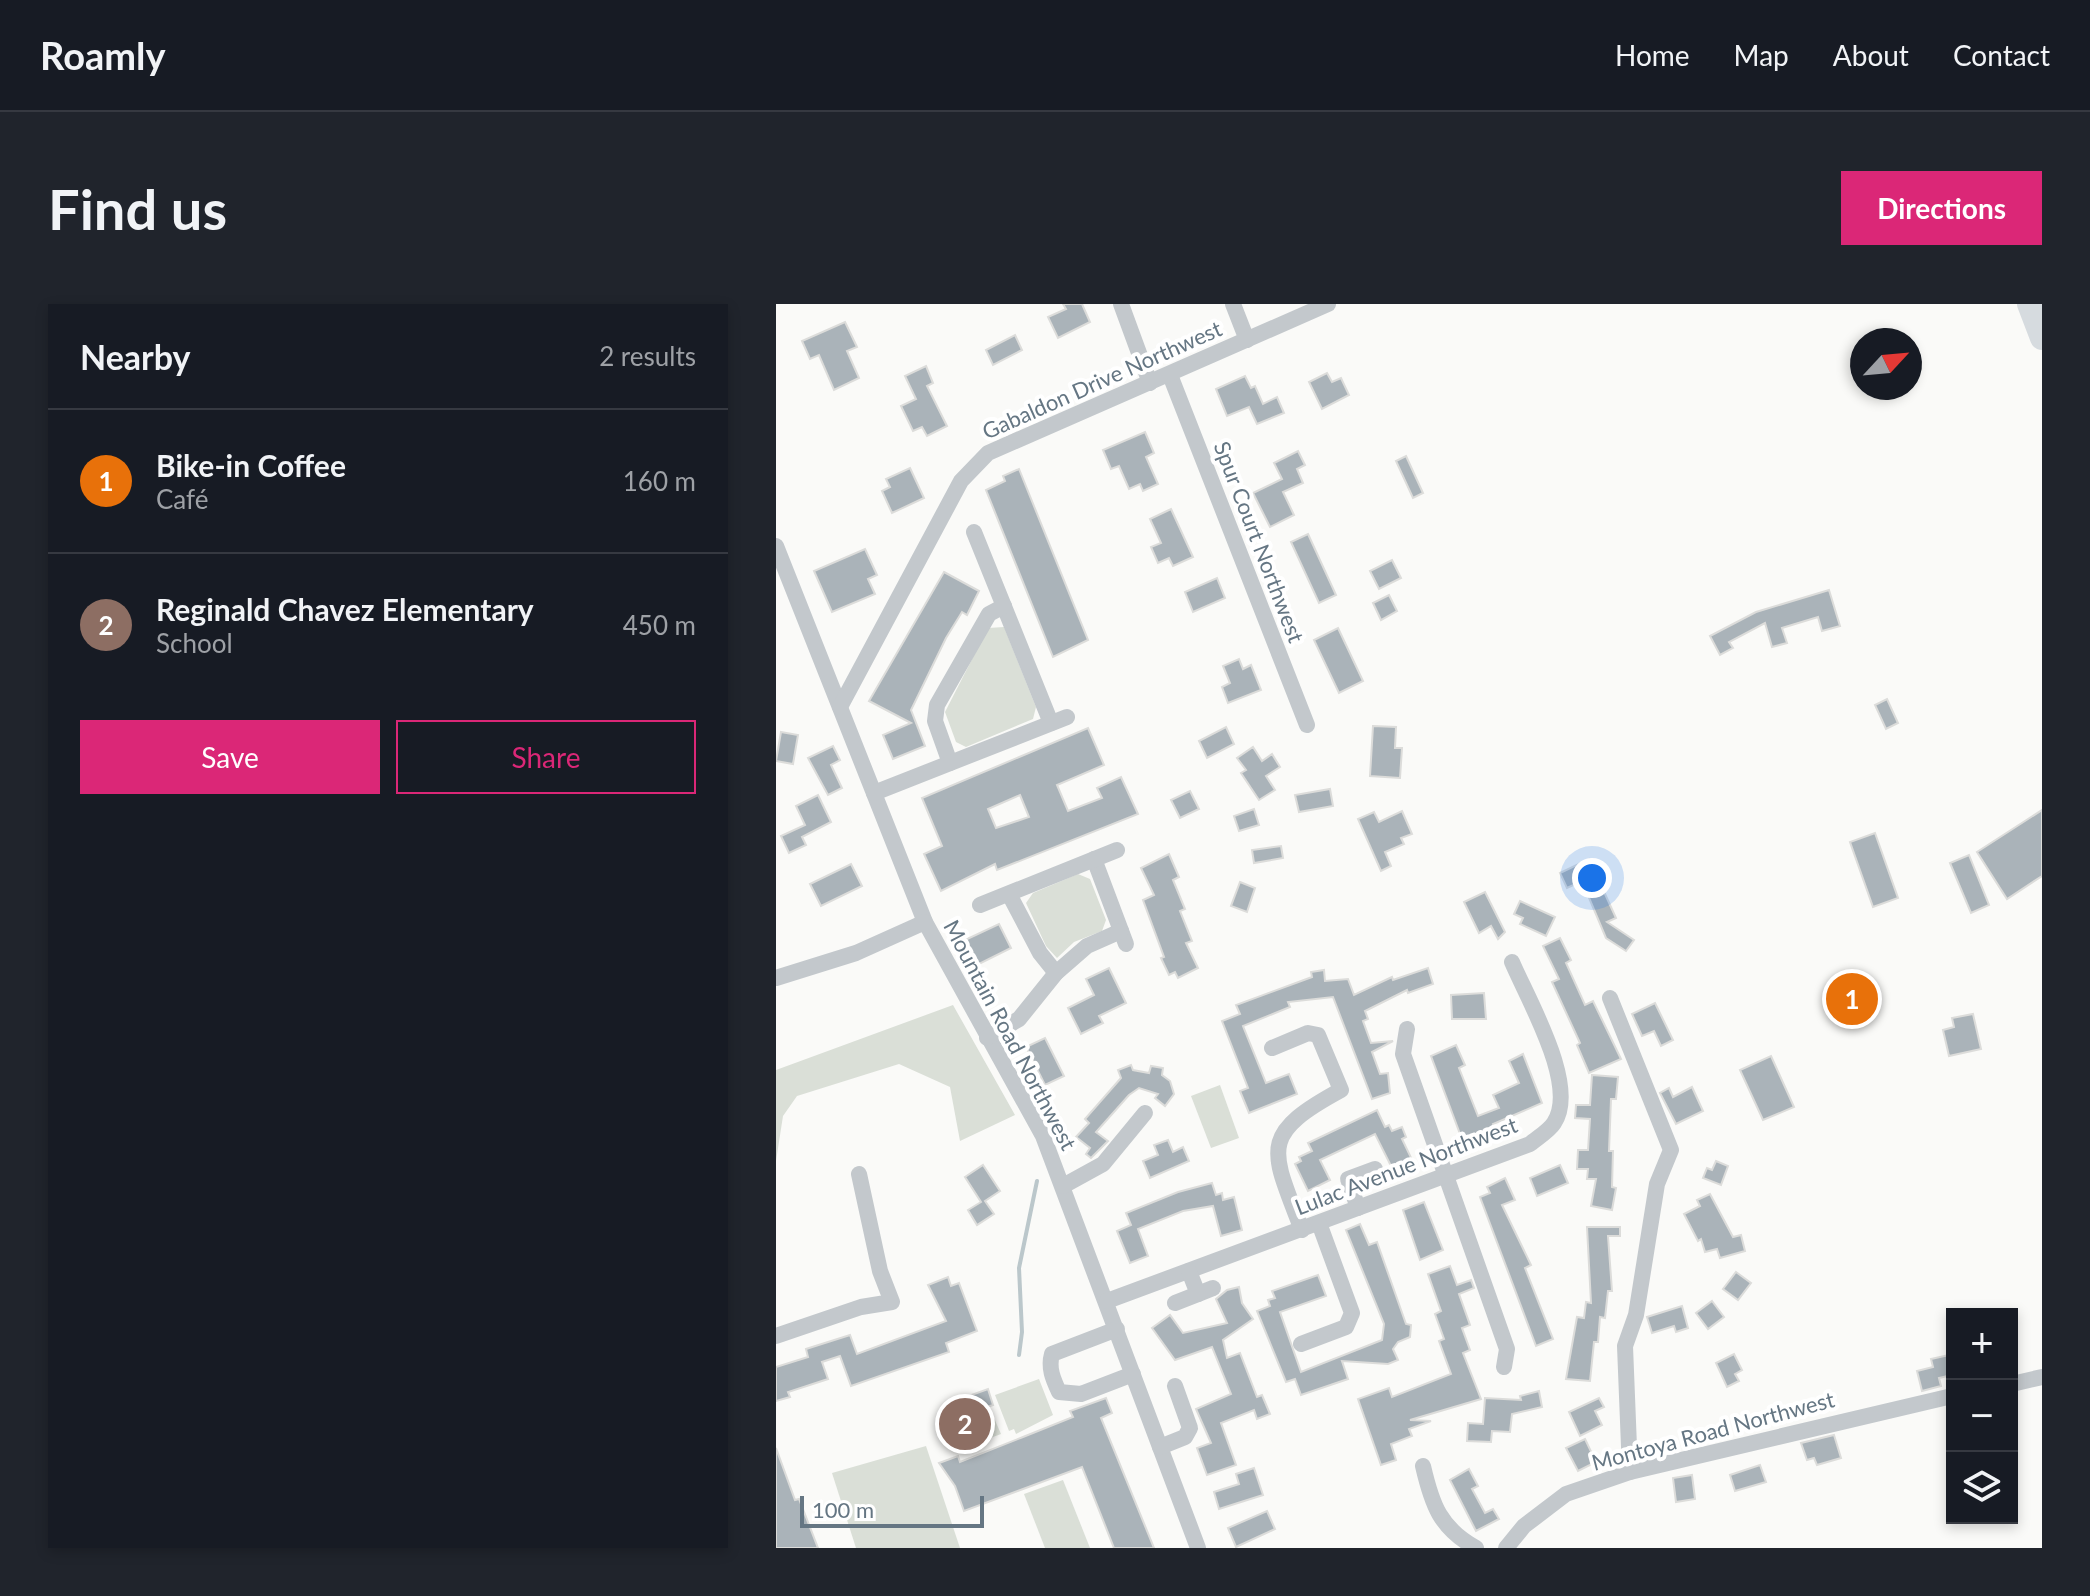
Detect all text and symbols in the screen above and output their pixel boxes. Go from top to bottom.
text: Roamly [40,32,166,78]
text: Home [1615,38,1690,72]
text: Map [1734,38,1789,72]
text: About [1833,38,1909,72]
text: Contact [1953,38,2050,72]
button: Directions [1841,171,2042,245]
text: Find us [48,175,227,242]
street label: Gabaldon Drive Northwest [978,314,1226,445]
north arrow [1850,328,1922,400]
text: Nearby [80,336,191,377]
text: 2 results [599,340,696,372]
street label: Spur Court Northwest [1209,437,1310,646]
text: Bike-in Coffee [156,447,346,483]
text: 1 [98,465,114,497]
text: 160 m [623,465,696,497]
text: Café [156,483,209,515]
text: Reginald Chavez Elementary [156,591,534,627]
text: 2 [98,609,114,641]
text: 450 m [623,609,696,641]
text: School [156,627,233,659]
button: Save [80,720,380,794]
button: Share [396,720,696,794]
your location [1572,858,1612,898]
street label: Mountain Road Northwest [938,915,1083,1154]
pin: 1 [1826,969,1878,1029]
street label: Lulac Avenue Northwest [1291,1111,1521,1220]
map controls [1946,1308,2018,1524]
button: + [1946,1308,2018,1380]
button: − [1946,1380,2018,1452]
street label: Montoya Road Northwest [1589,1385,1837,1476]
pin: 2 [939,1394,991,1454]
button: layers [1946,1452,2018,1524]
scale bar [800,1492,984,1528]
text: 100 m [812,1496,874,1523]

